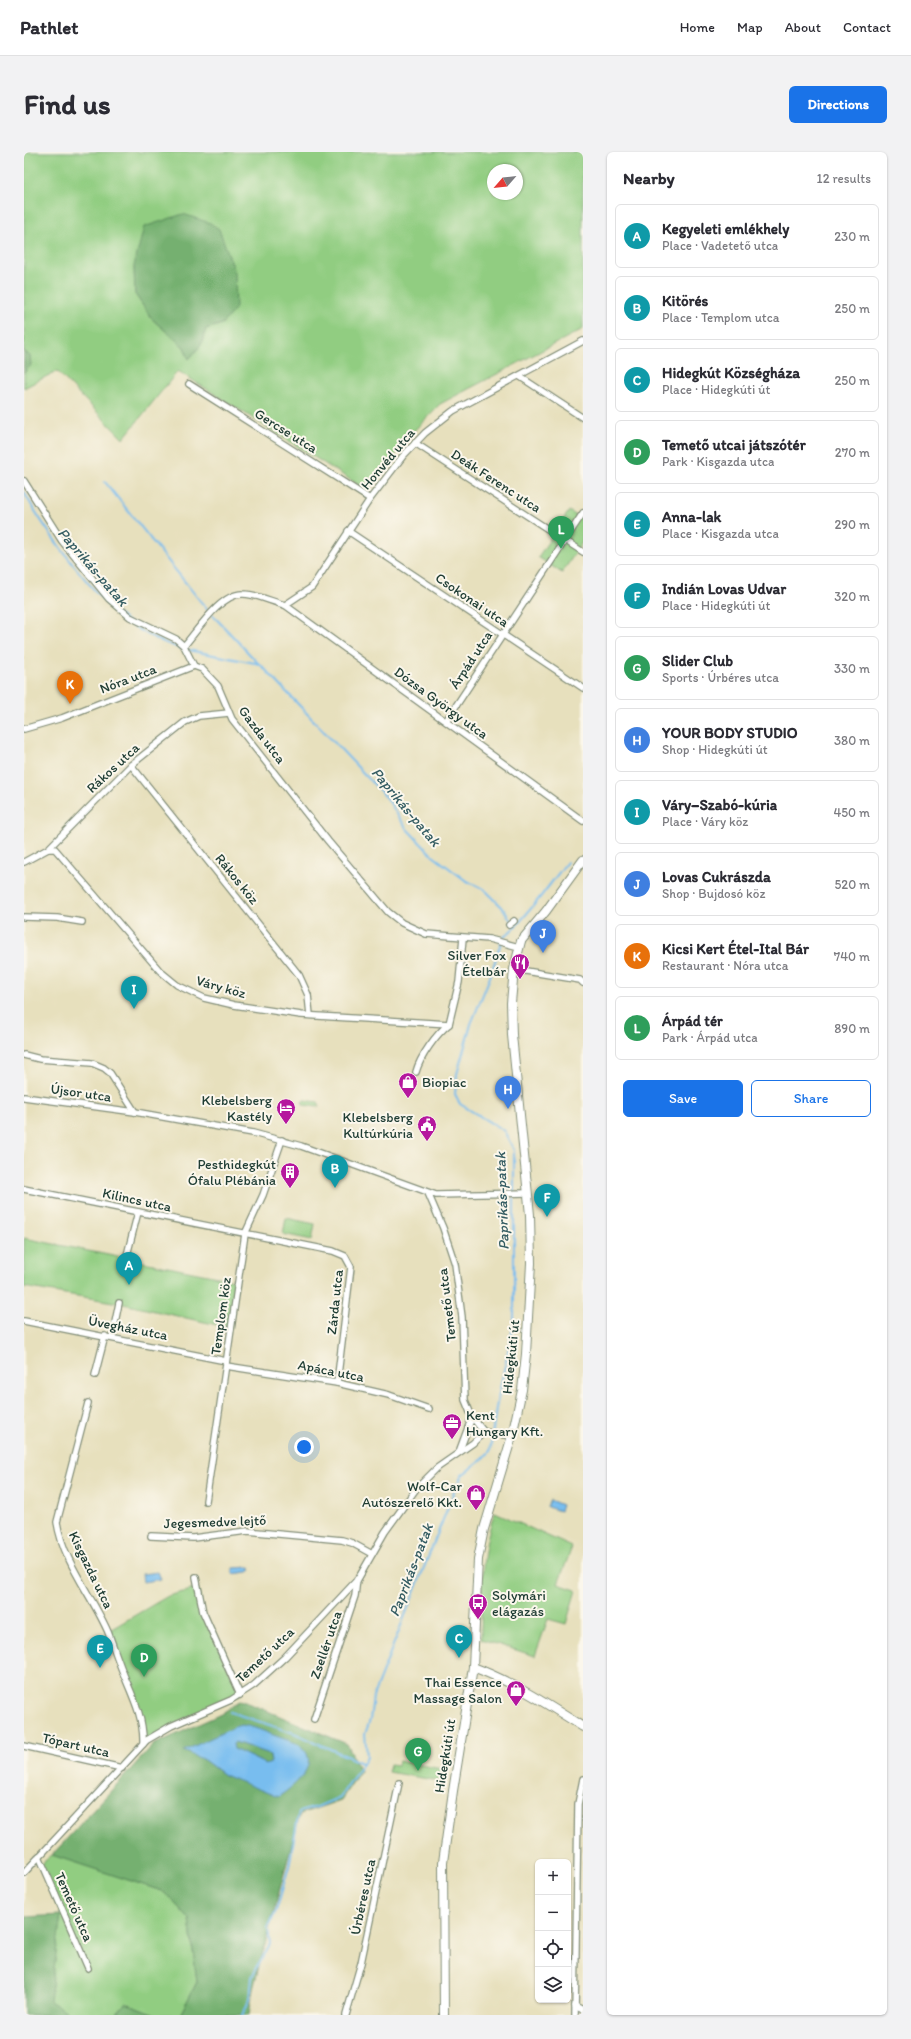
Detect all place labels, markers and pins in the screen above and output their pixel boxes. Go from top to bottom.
pin: L [548,516,574,549]
pin: K [57,671,83,704]
pin: J [530,920,556,953]
place label: Silver Fox Ételbár [448,947,506,980]
restaurant icon: Silver Fox Ételbár [509,952,531,980]
pin: I [121,976,147,1009]
shop icon: Biopiac [397,1071,419,1099]
place label: Biopiac [422,1074,466,1091]
pin: H [495,1076,521,1109]
place label: Klebelsberg Kastély [202,1092,273,1125]
hotel icon: Klebelsberg Kastély [275,1097,297,1125]
place label: Klebelsberg Kultúrkúria [343,1109,414,1142]
public building icon: Klebelsberg Kultúrkúria [416,1114,438,1142]
pin: B [322,1155,348,1188]
place label: Pesthidegkút Ófalu Plébánia [188,1156,276,1189]
building icon: Pesthidegkút Ófalu Plébánia [279,1161,301,1189]
pin: F [534,1184,560,1217]
pin: A [116,1252,142,1285]
place label: Kent Hungary Kft. [466,1407,543,1440]
office icon: Kent Hungary Kft. [441,1412,463,1440]
place label: Wolf-Car Autószerelő Kkt. [362,1478,462,1511]
shop icon: Wolf-Car Autószerelő Kkt. [465,1483,487,1511]
place label: Solymári elágazás [492,1587,546,1620]
bus stop icon: Solymári elágazás [467,1592,489,1620]
pin: C [446,1625,472,1658]
pin: E [87,1635,113,1668]
pin: D [131,1644,157,1677]
place label: Thai Essence Massage Salon [414,1674,503,1707]
shop icon: Thai Essence Massage Salon [505,1679,527,1707]
pin: G [405,1738,431,1771]

